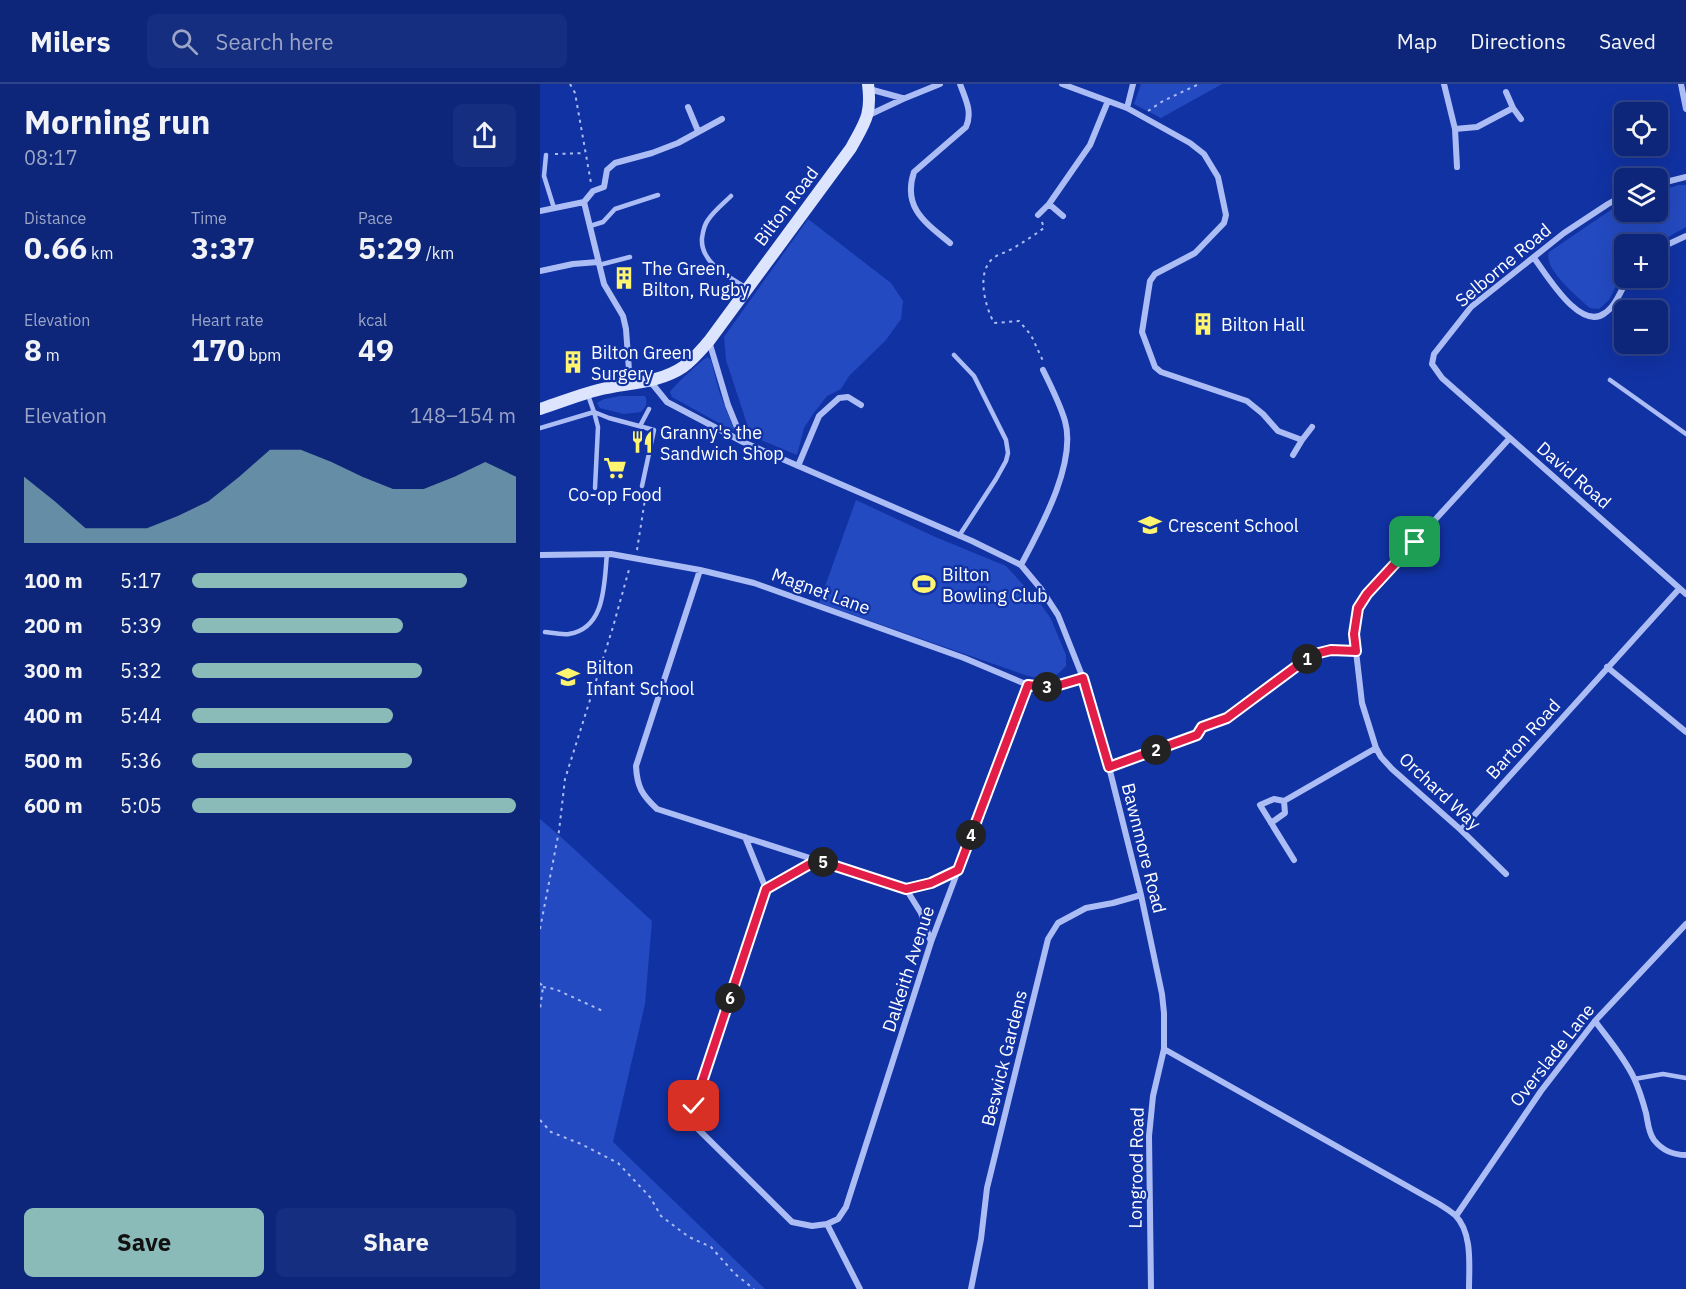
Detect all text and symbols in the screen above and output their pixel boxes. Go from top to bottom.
search box [147,14,567,68]
text: Milers [30,23,111,60]
icon: search [168,25,201,58]
text: Search here [216,27,334,56]
text: Map [1397,27,1437,55]
text: Directions [1470,27,1566,55]
text: Saved [1599,27,1656,55]
text: Morning run [24,100,210,143]
map controls [1614,102,1668,354]
button: locate [1614,102,1668,156]
button: share [453,104,516,167]
text: 08:17 [24,144,78,171]
street label: Bilton Road [749,162,823,250]
button: layers [1614,168,1668,222]
text: Distance [24,208,86,228]
text: Time [191,208,227,228]
text: Pace [358,208,393,228]
street label: Selborne Road [1450,218,1556,312]
text: 0.66 [24,228,87,267]
text: 3:37 [191,228,255,267]
text: 5:29 [358,228,422,267]
button: + [1614,234,1668,288]
text: km [87,243,114,263]
text: /km [422,243,454,263]
place label: The Green, Bilton, Rugby [642,257,749,301]
building icon: The Green, Bilton, Rugby [611,265,637,291]
button: − [1614,300,1668,354]
text: Elevation [24,310,90,330]
text: Heart rate [191,310,264,330]
text: kcal [358,310,387,330]
building icon: Bilton Hall [1190,311,1216,337]
place label: Bilton Hall [1221,313,1305,336]
text: 8 [24,330,42,369]
text: 170 [191,330,245,369]
text: 49 [358,330,394,369]
place label: Bilton Green Surgery [591,341,692,385]
text: m [42,345,60,365]
text: bpm [245,345,281,365]
building icon: Bilton Green Surgery [560,349,586,375]
text: Elevation [24,402,107,429]
text: 148–154 m [410,402,516,429]
place label: Granny's the Sandwich Shop [660,421,784,465]
restaurant icon: Granny's the Sandwich Shop [629,429,655,455]
street label: David Road [1532,436,1616,514]
supermarket icon: Co-op Food [602,455,628,481]
place label: Co-op Food [568,483,662,506]
school or university icon: Crescent School [1137,512,1163,538]
place label: Crescent School [1168,514,1299,537]
pin [1389,516,1440,567]
icon: arrive [1398,525,1431,558]
street label: Magnet Lane [769,563,873,619]
place label: Bilton Bowling Club [942,563,1048,607]
text: 100 m [24,567,83,594]
text: 5:17 [120,567,162,594]
sports icon: Bilton Bowling Club [911,571,937,597]
text: 200 m [24,612,83,639]
text: 5:39 [120,612,162,639]
pin: 1 [1292,644,1322,674]
text: 1 [1302,649,1312,669]
place label: Bilton Infant School [586,656,695,700]
text: 300 m [24,657,83,684]
text: 5:32 [120,657,162,684]
school or university icon: Bilton Infant School [555,664,581,690]
pin: 3 [1032,672,1062,702]
text: 3 [1042,677,1052,697]
street label: Barton Road [1481,694,1565,784]
text: 400 m [24,702,83,729]
text: 5:44 [120,702,162,729]
pin: 2 [1141,735,1171,765]
text: 2 [1151,740,1161,760]
text: 500 m [24,747,83,774]
text: 5:36 [120,747,162,774]
street label: Orchard Way [1394,747,1486,835]
street label: Bawnmore Road [1117,781,1171,915]
text: 600 m [24,792,83,819]
text: 5:05 [120,792,162,819]
pin: 4 [956,820,986,850]
text: 4 [966,825,976,845]
pin: 5 [808,847,838,877]
text: 5 [818,852,828,872]
street label: Dalkeith Avenue [877,903,939,1035]
pin: 6 [715,983,745,1013]
text: 6 [725,988,735,1008]
street label: Beswick Gardens [976,988,1032,1128]
street label: Overslade Lane [1505,999,1599,1111]
pin [668,1080,719,1131]
icon: check [677,1089,710,1122]
street label: Longrood Road [1123,1107,1149,1229]
button: Save [24,1208,264,1277]
button: Share [276,1208,516,1277]

